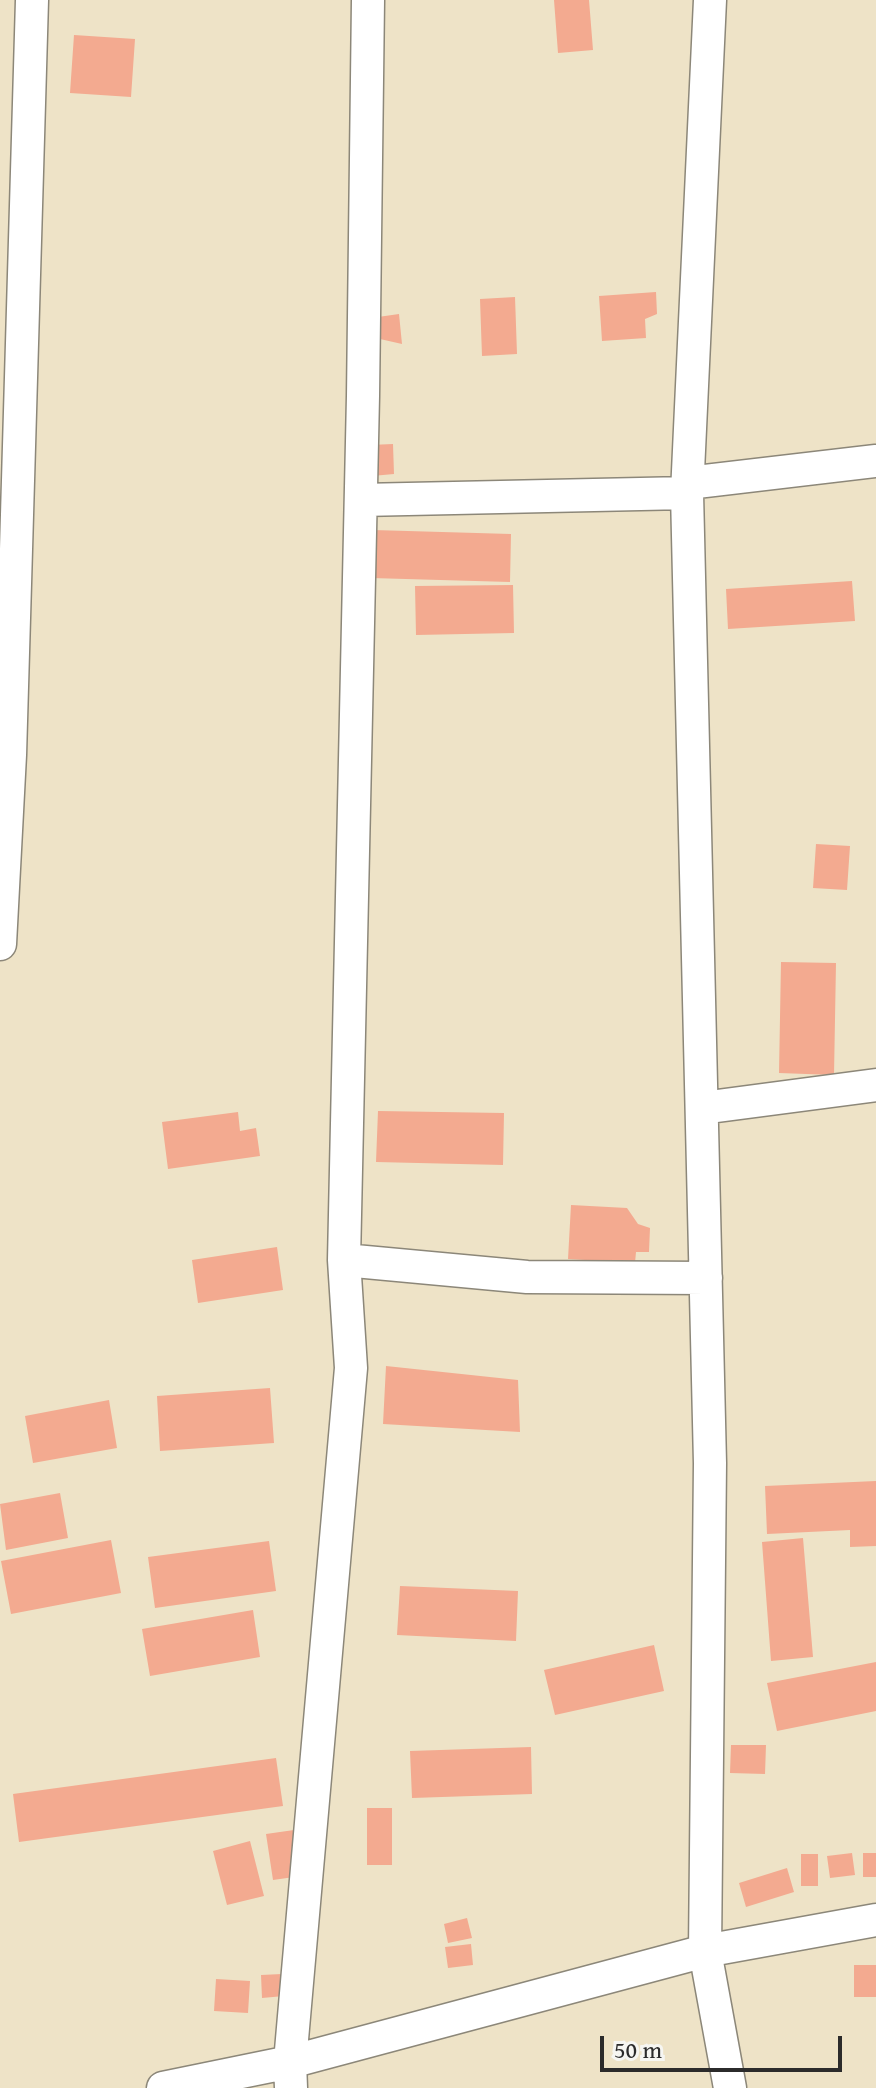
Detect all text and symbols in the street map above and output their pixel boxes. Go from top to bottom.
scale bar [604,2020,846,2070]
text: 50 m [614,2032,662,2067]

